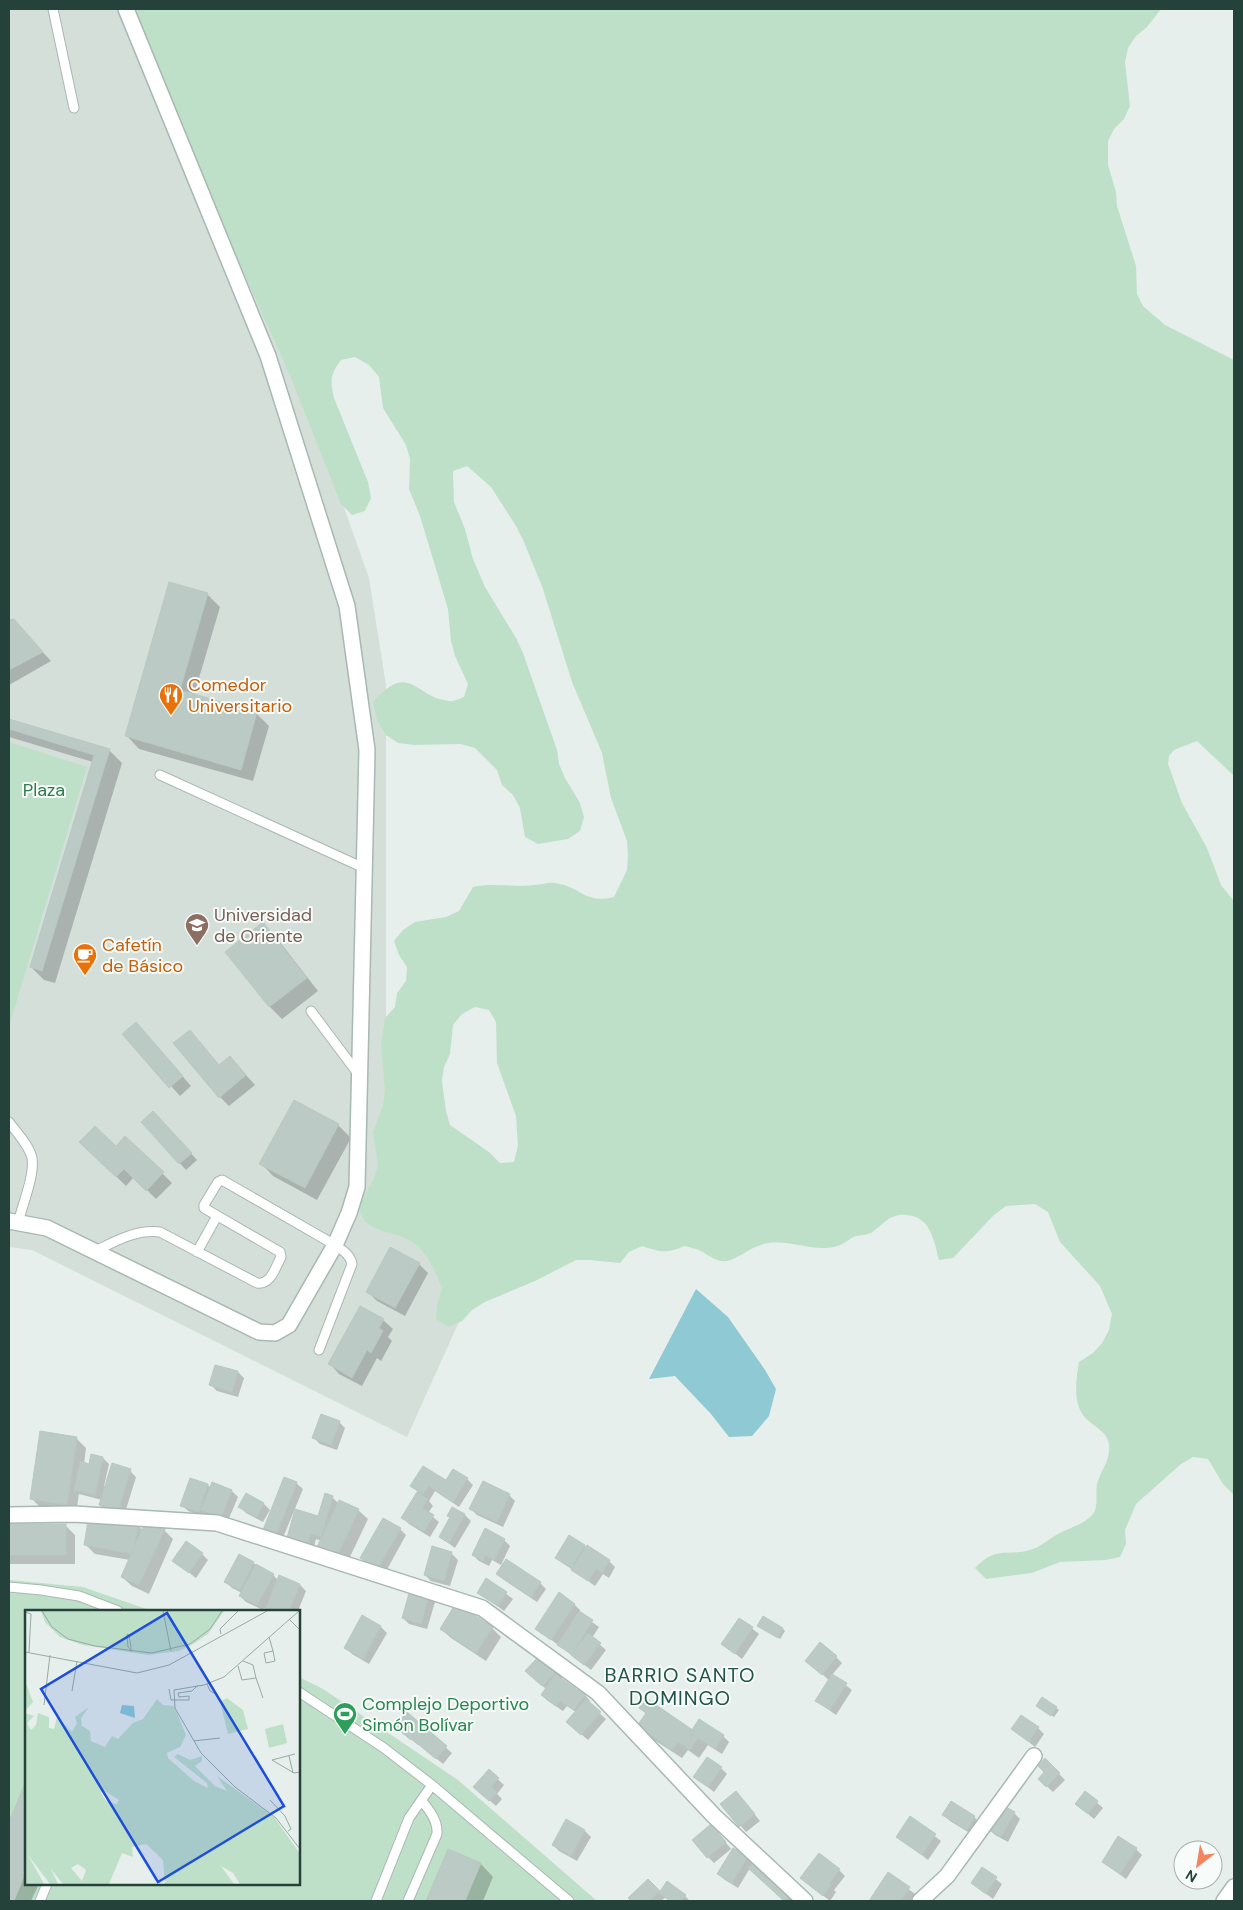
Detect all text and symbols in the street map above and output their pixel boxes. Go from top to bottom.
place label: Comedor Universitario [188,673,292,718]
restaurant icon: Comedor Universitario [158,682,184,716]
park label: Plaza [23,778,65,802]
place label: Universidad de Oriente [214,903,312,948]
school or university icon: Universidad de Oriente [184,912,210,946]
place label: Cafetín de Básico [102,933,183,978]
cafe icon: Cafetín de Básico [72,942,98,976]
inset map [25,1610,300,1885]
district label: BARRIO SANTO DOMINGO [604,1662,756,1711]
place label: Complejo Deportivo Simón Bolívar [362,1692,529,1737]
sports icon: Complejo Deportivo Simón Bolívar [332,1701,358,1735]
north arrow [1173,1840,1223,1890]
text: N [1182,1866,1200,1886]

